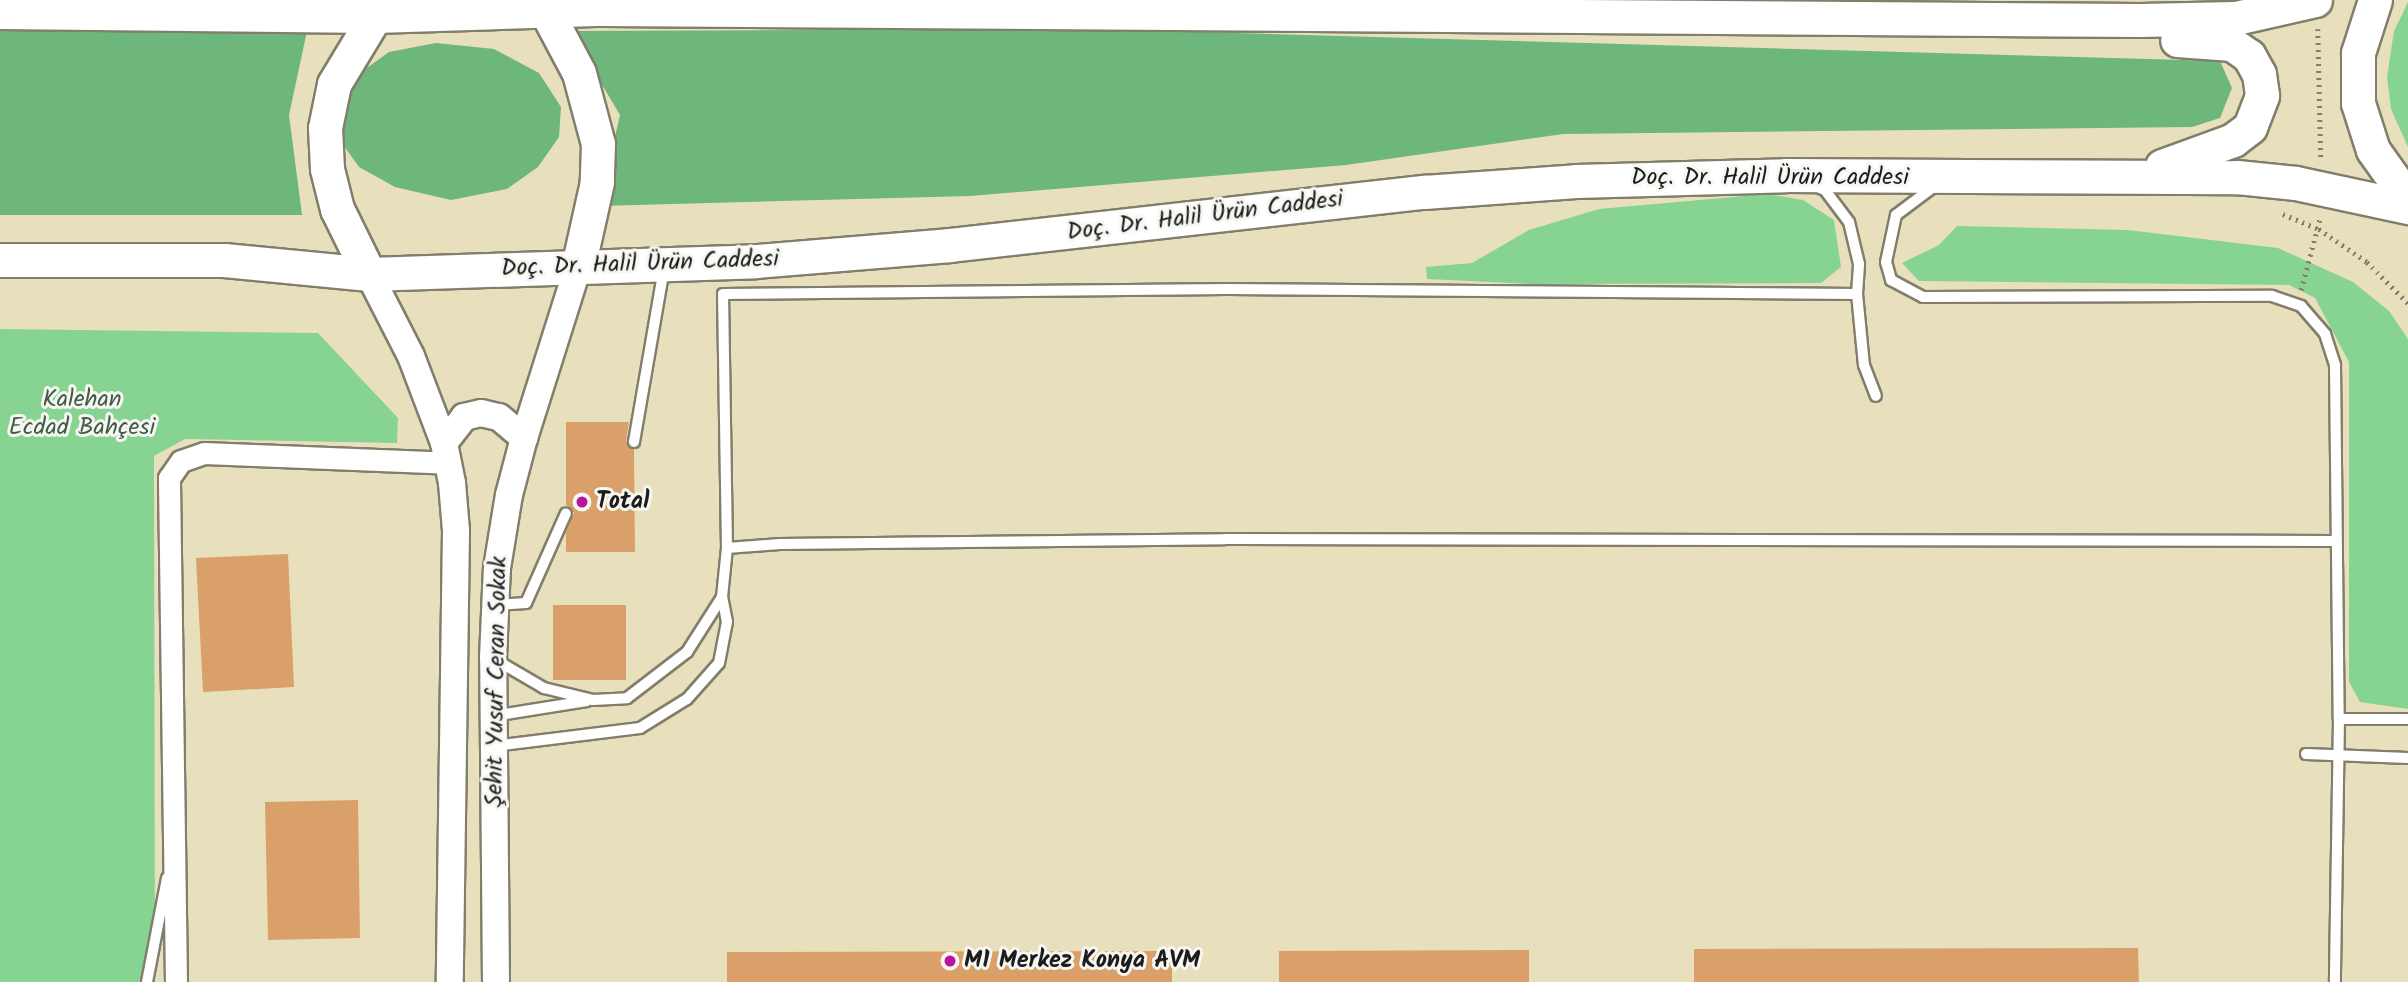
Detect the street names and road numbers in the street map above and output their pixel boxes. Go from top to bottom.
street label: Doç. Dr. Halil Ürün Caddesi [1631,164,1909,192]
street label: Doç. Dr. Halil Ürün Caddesi [1065,185,1345,247]
street label: Doç. Dr. Halil Ürün Caddesi [501,245,779,283]
street label: Şehit Yusuf Ceran Sokak [480,556,514,808]

